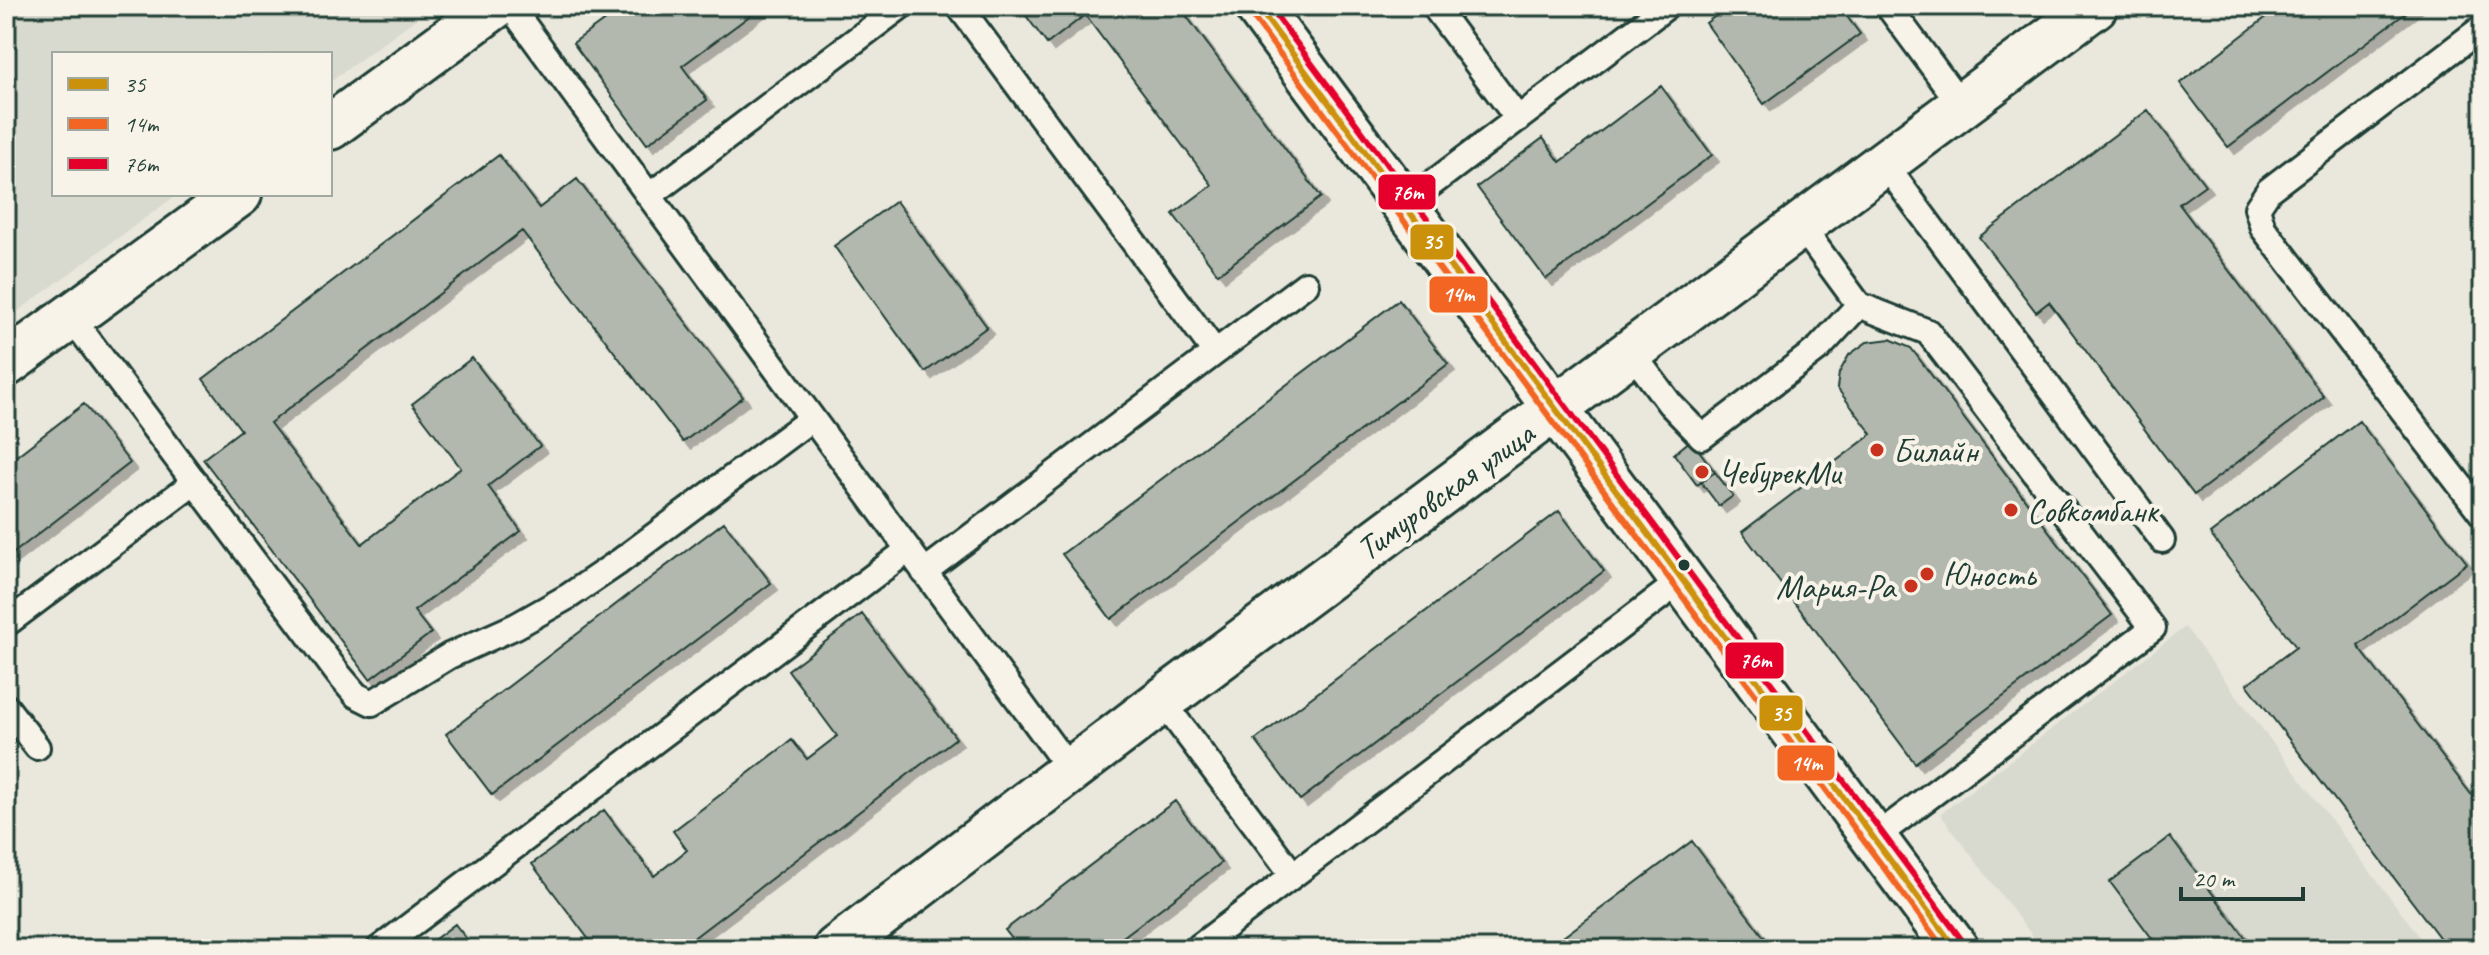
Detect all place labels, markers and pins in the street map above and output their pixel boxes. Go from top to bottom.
place label: Билайн [1893,429,1980,472]
marker: Билайн [1868,441,1886,459]
place label: ЧебурекМи [1718,451,1843,494]
marker: ЧебурекМи [1693,463,1711,481]
place label: Совкомбанк [2027,489,2160,532]
marker: Совкомбанк [2002,501,2020,519]
place label: Юность [1943,553,2037,596]
unlabelled marker [1676,557,1692,573]
place label: Мария-Ра [1776,565,1897,608]
marker: Юность [1918,565,1936,583]
marker: Мария-Ра [1902,577,1920,595]

